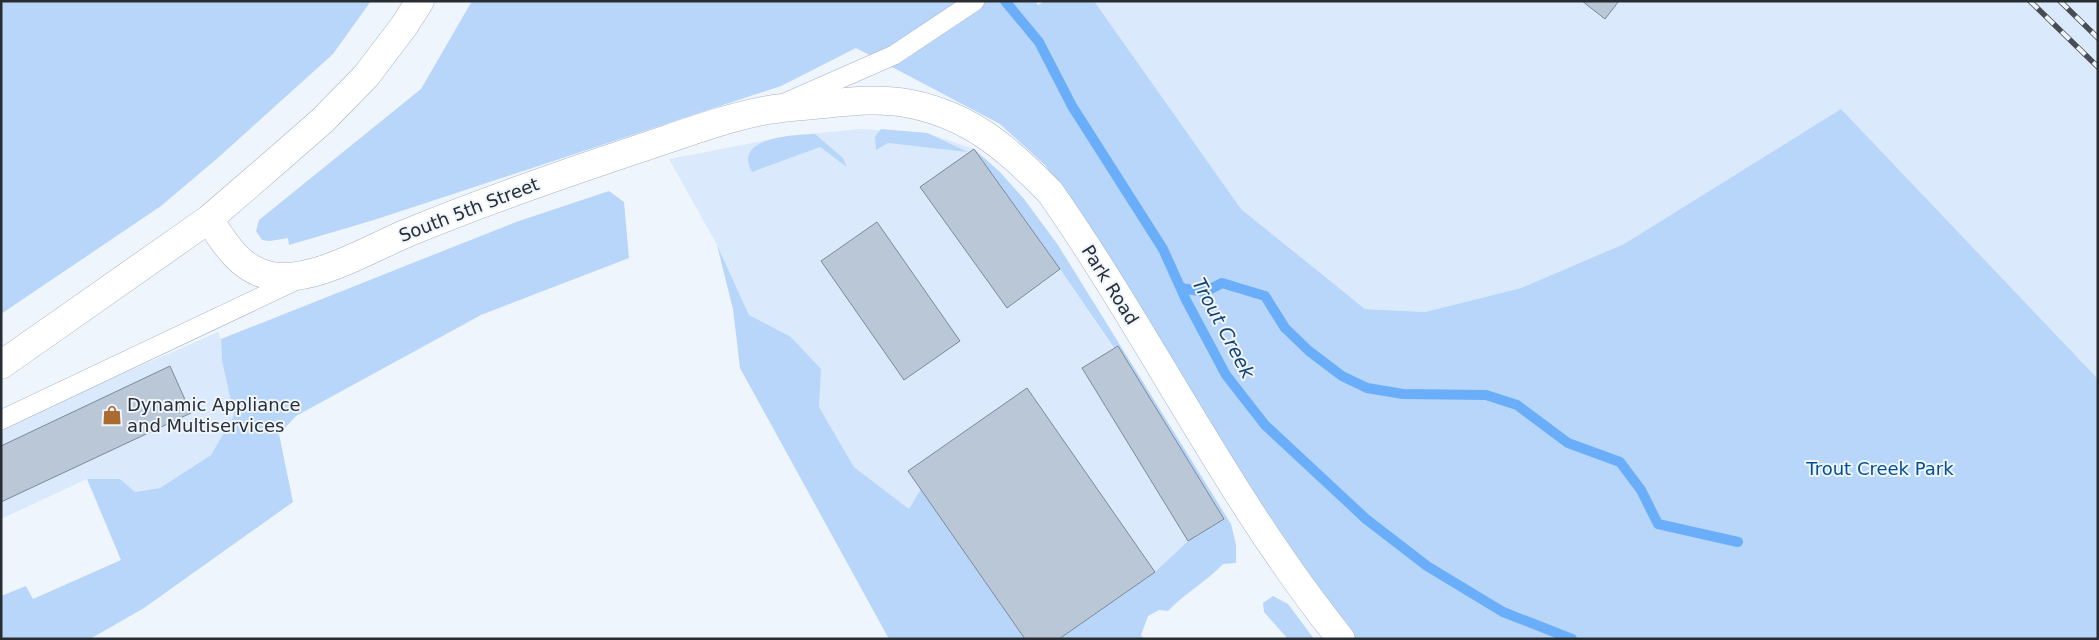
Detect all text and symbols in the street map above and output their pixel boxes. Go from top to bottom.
street label: South 5th Street [396,173,542,246]
street label: Park Road [1078,241,1143,328]
water label: Trout Creek [1188,274,1260,383]
place label: Dynamic Appliance and Multiservices [127,394,301,436]
shop icon: Dynamic Appliance and Multiservices [101,404,123,426]
park label: Trout Creek Park [1805,458,1954,479]

